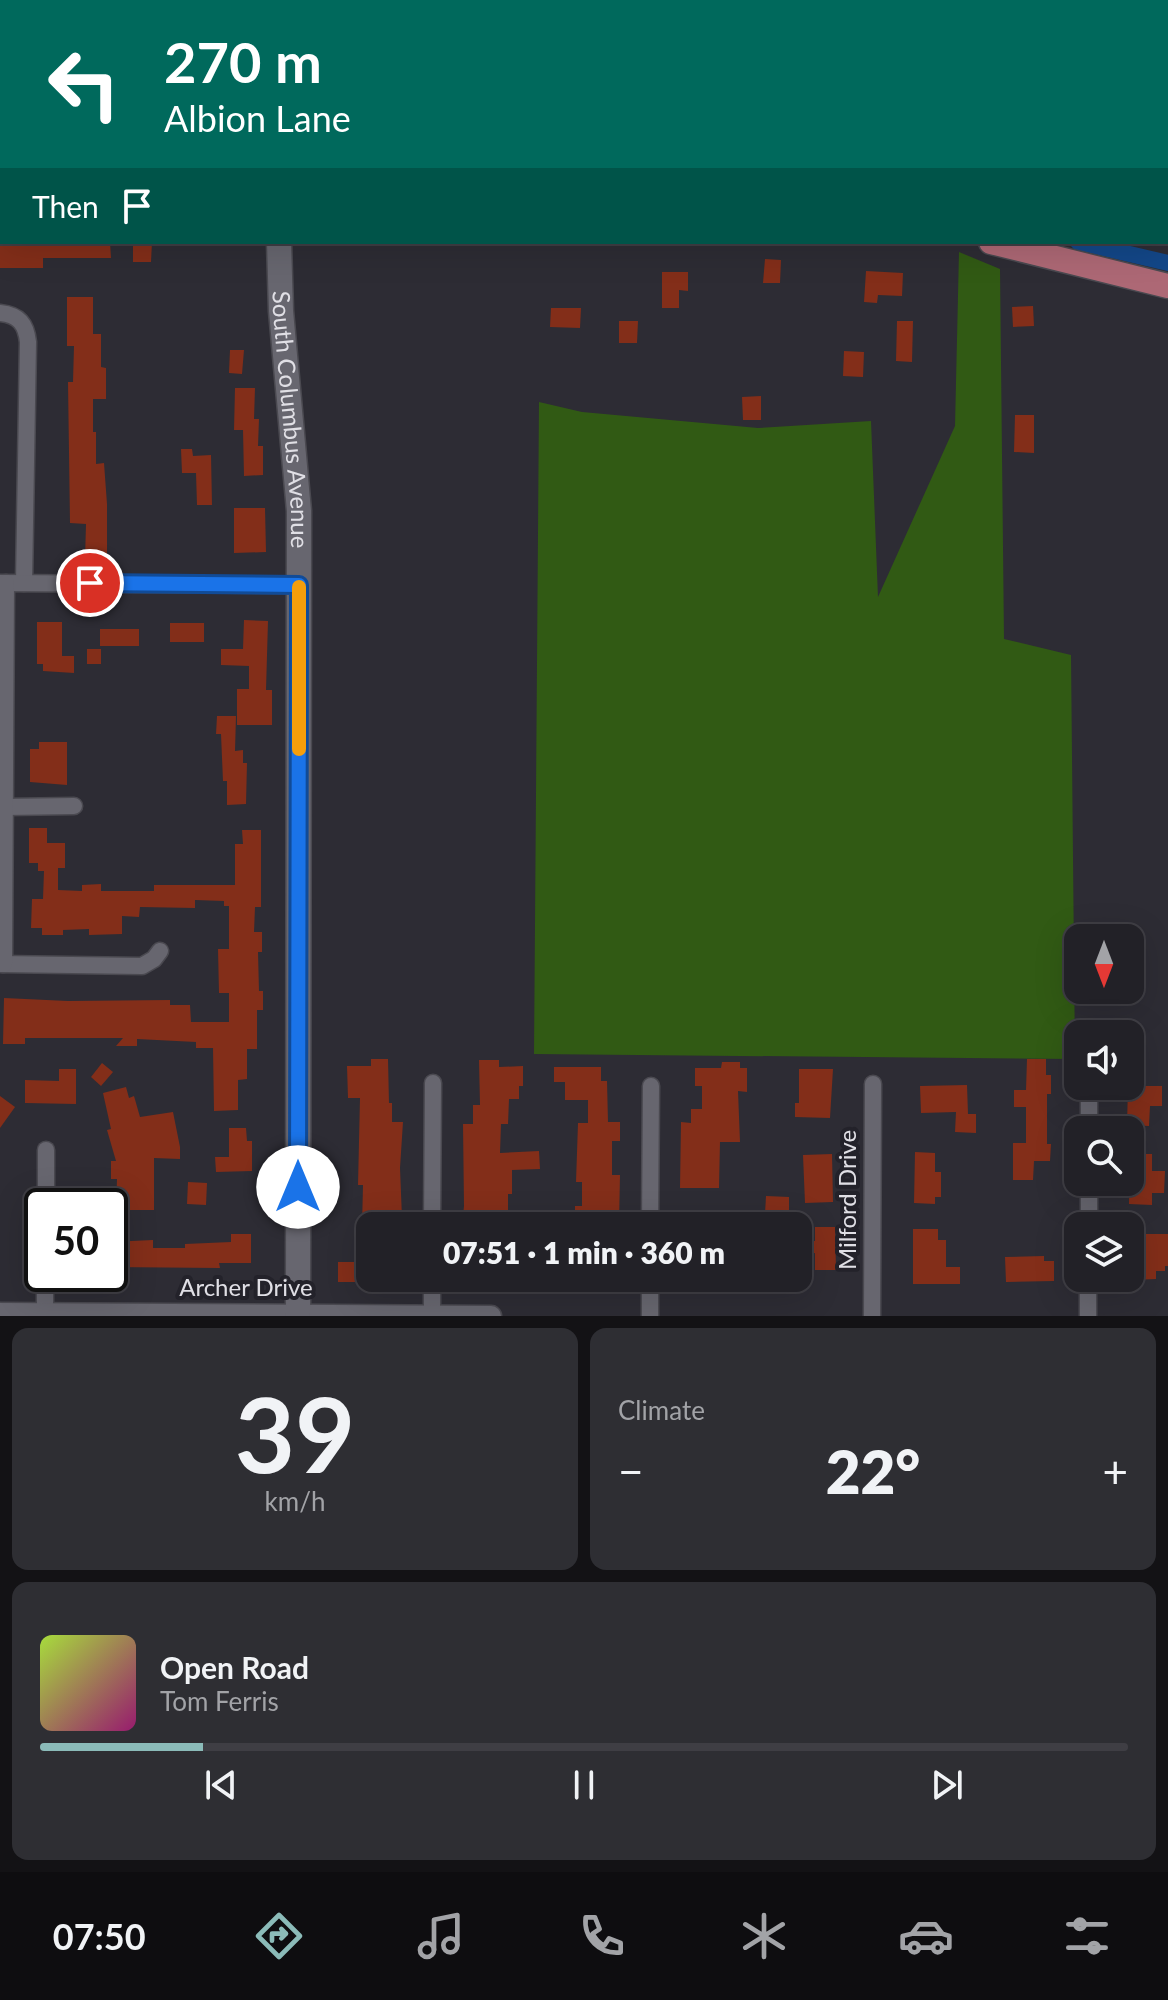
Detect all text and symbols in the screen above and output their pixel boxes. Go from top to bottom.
text: 270 m [164,28,322,95]
icon: left [32,32,136,136]
text: Albion Lane [164,96,351,140]
icon: arrive [115,184,159,228]
text: Then [32,188,99,224]
street label: South Columbus Avenue [267,290,315,548]
pin [56,549,124,617]
icon: arrive [68,561,112,605]
north arrow [1064,924,1144,1004]
map controls [1064,924,1144,1292]
button: sound [1064,1020,1144,1100]
button: search [1064,1116,1144,1196]
street label: Milford Drive [832,1130,861,1270]
position arrow [256,1145,340,1229]
speed limit sign: 50 [24,1188,128,1292]
button: layers [1064,1212,1144,1292]
text: 07:51 · 1 min · 360 m [443,1234,725,1270]
street label: Archer Drive [179,1272,313,1301]
text: 39 [235,1370,355,1495]
text: Climate [618,1394,705,1426]
text: 22° [826,1435,920,1507]
text: − [618,1445,644,1497]
text: + [1102,1445,1128,1497]
text: km/h [265,1485,325,1517]
text: Open Road [160,1649,309,1685]
text: Tom Ferris [160,1685,279,1717]
icon: previous [199,1763,243,1807]
icon: pause [562,1763,606,1807]
icon: next [925,1763,969,1807]
icon: directions [251,1908,307,1964]
icon: music [413,1908,469,1964]
icon: phone [574,1908,630,1964]
icon: climate [736,1908,792,1964]
icon: car [898,1908,954,1964]
icon: filters [1059,1908,1115,1964]
text: 07:50 [53,1914,146,1958]

